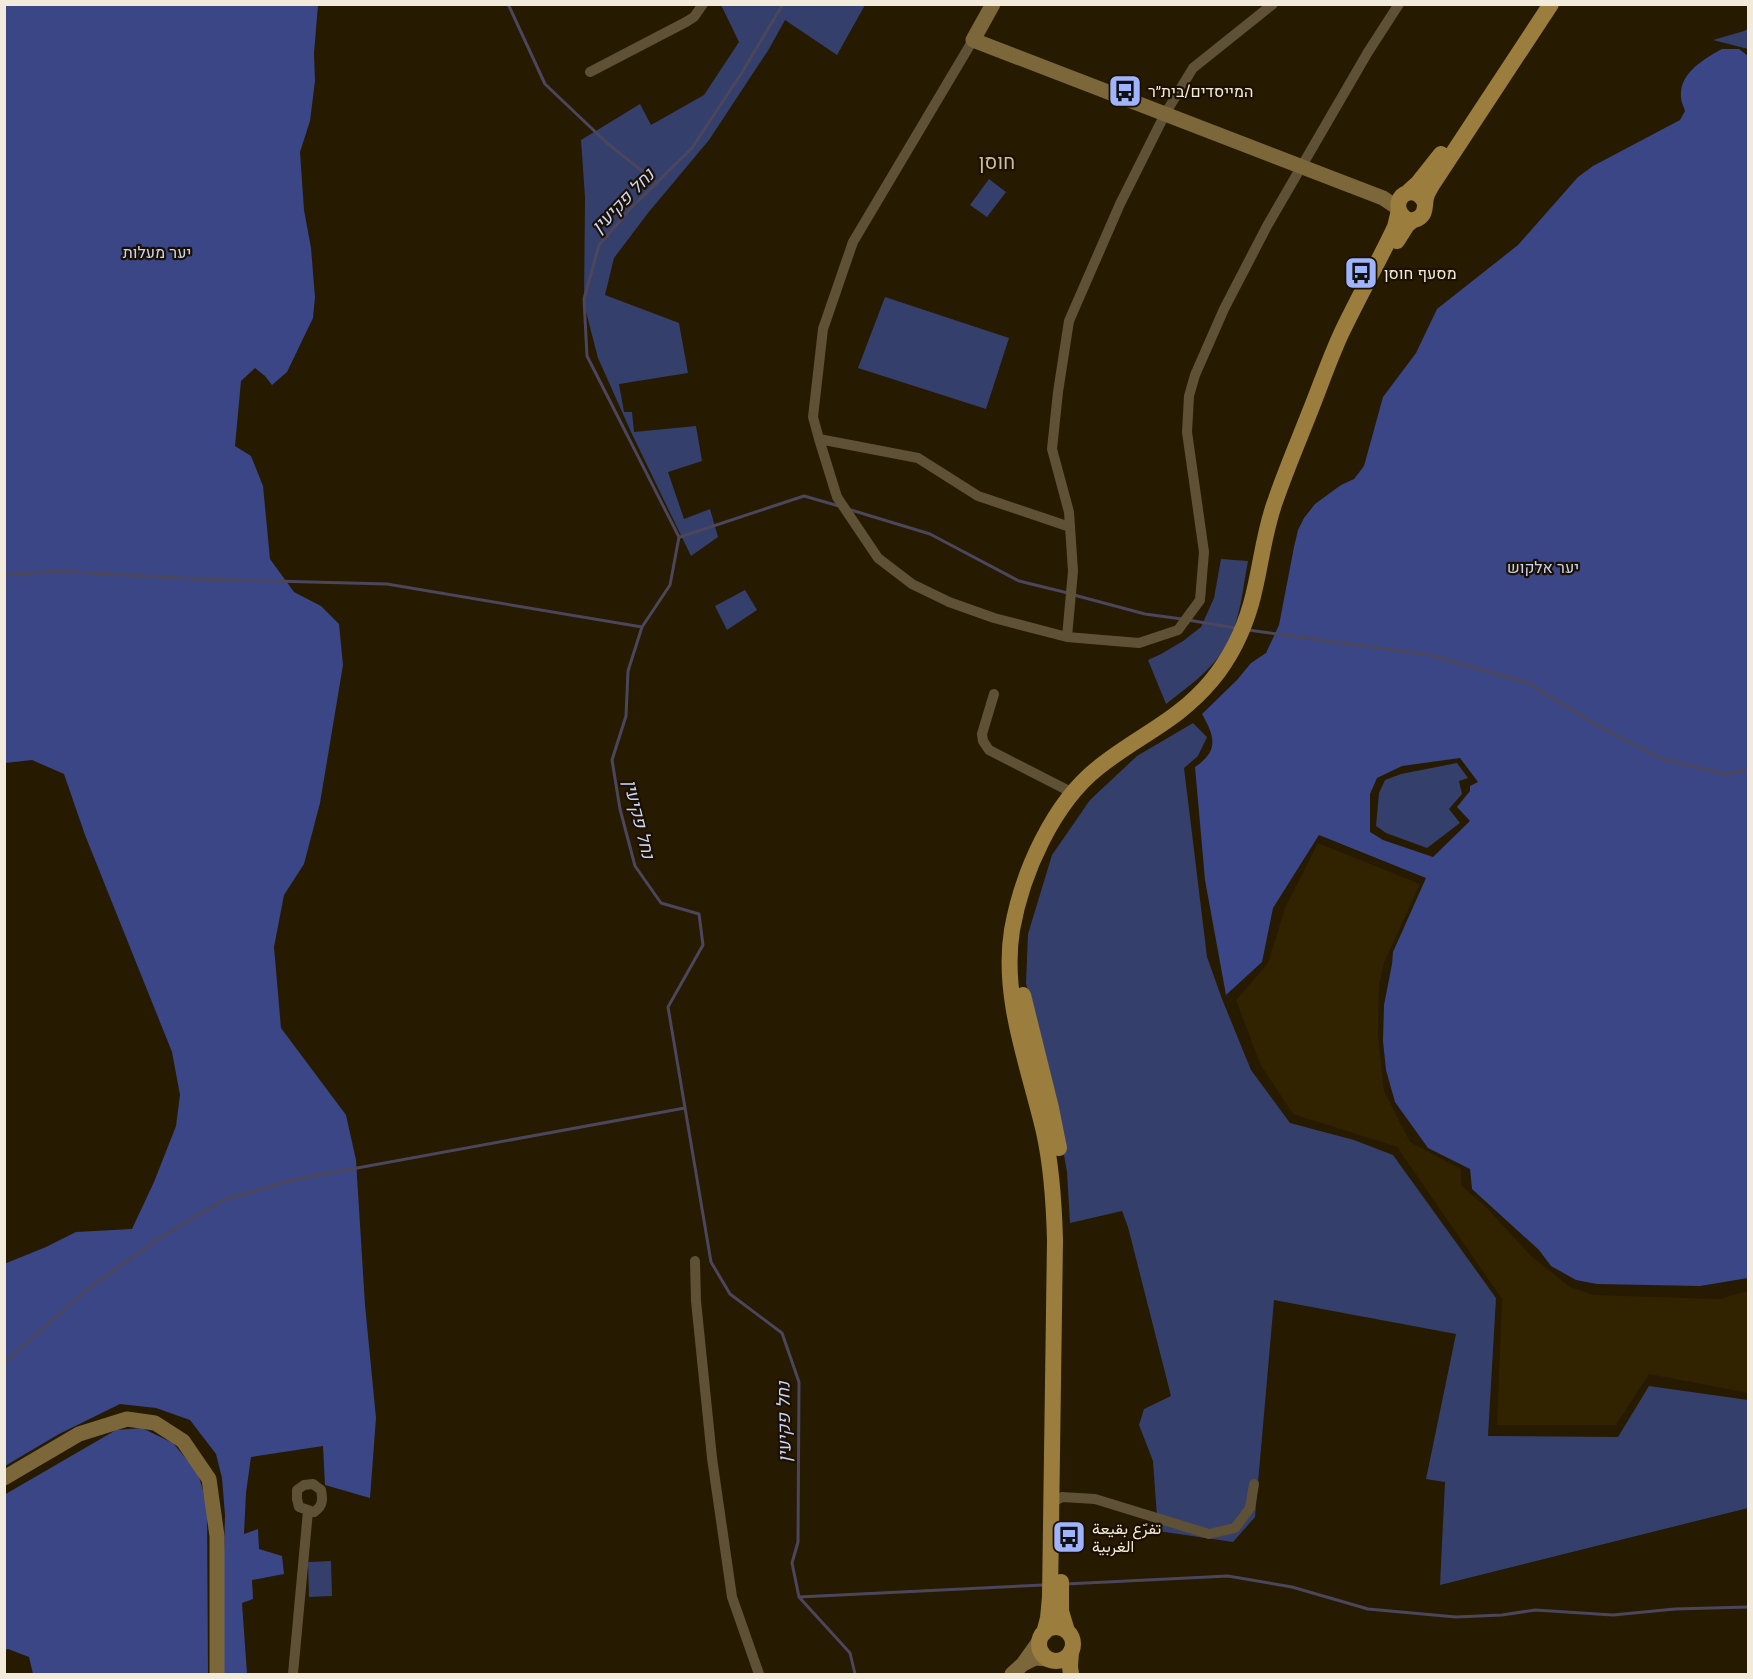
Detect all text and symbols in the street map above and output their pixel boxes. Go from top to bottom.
bus stop icon: המייסדים/בית״ר [1107,73,1143,109]
place label: המייסדים/בית״ר [1148,81,1253,102]
district label: חוסן [979,149,1015,175]
water label: נחל פקיעין [586,163,661,238]
park label: יער מעלות [123,242,191,263]
bus stop icon: מסעף חוסן [1343,255,1379,291]
place label: מסעף חוסן [1384,263,1457,284]
park label: יער אלקוש [1507,557,1579,578]
water label: נחל פקיעין [618,777,661,862]
water label: נחל פקיעין [771,1380,797,1463]
place label: تفرّع بقيعة الغربية [1092,1518,1161,1557]
bus stop icon: تفرّع بقيعة الغربية [1051,1519,1087,1555]

